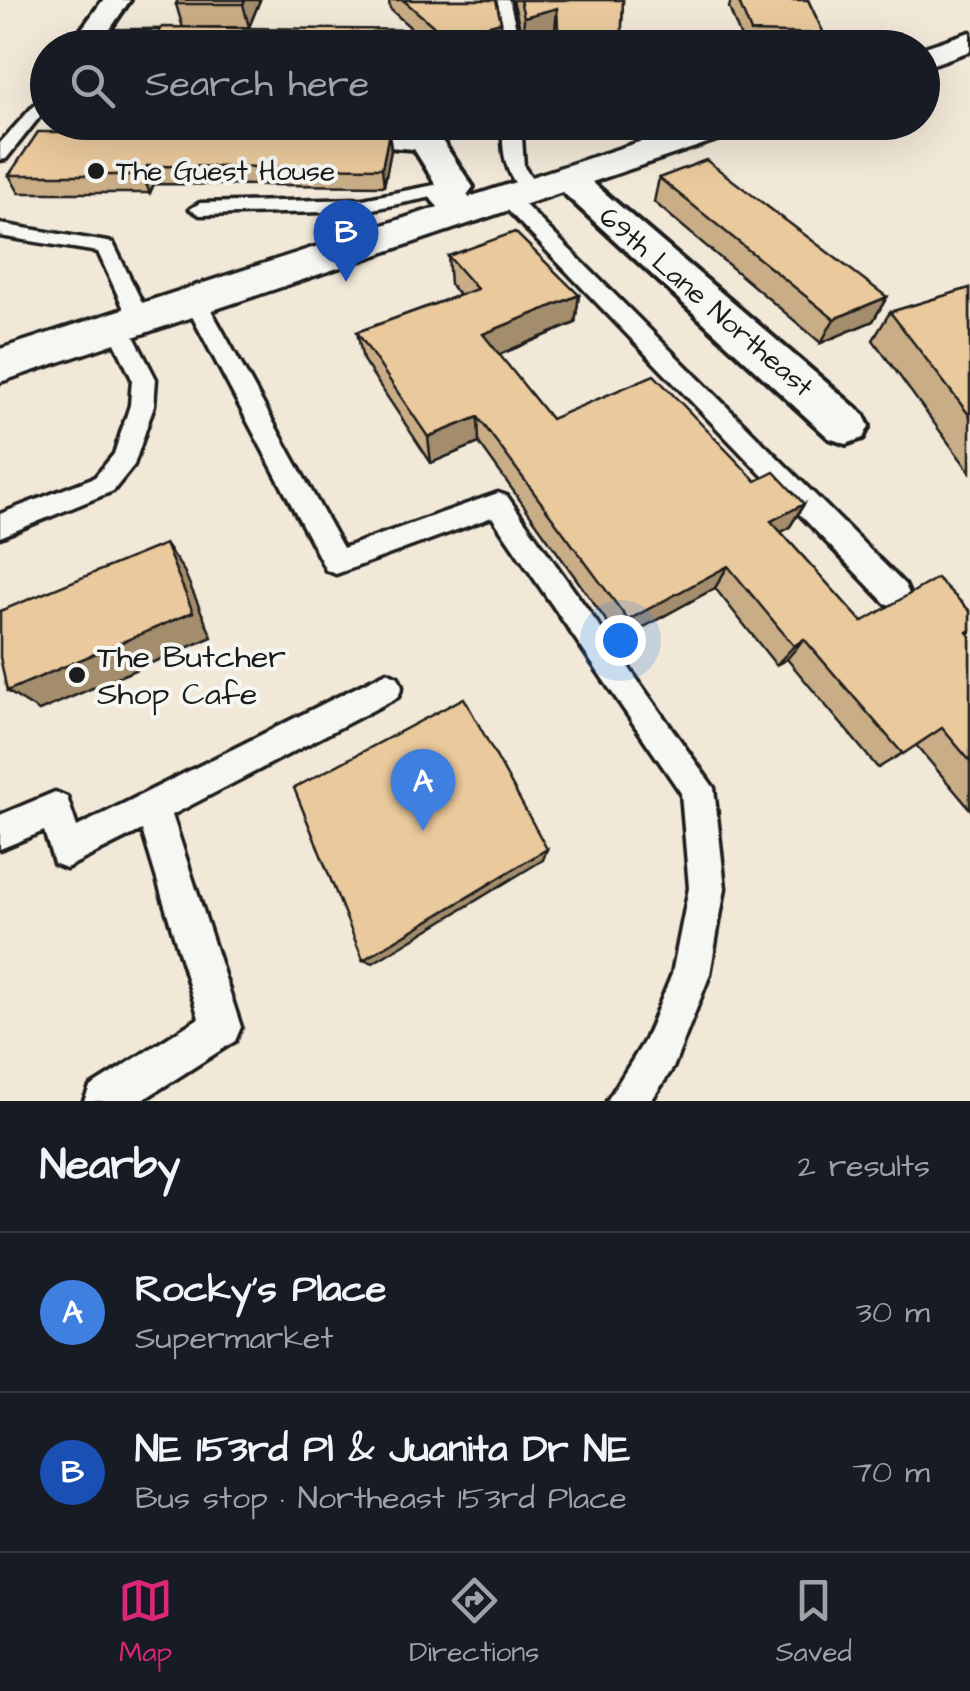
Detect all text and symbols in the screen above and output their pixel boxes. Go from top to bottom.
search box [30,30,940,140]
icon: search [65,58,120,113]
text: Search here [145,59,369,111]
place label: The Guest House [116,152,335,191]
marker: The Guest House [85,160,107,182]
street label: 69th Lane Northeast [590,198,822,407]
pin: B [314,200,378,282]
your location [595,615,646,666]
place label: The Butcher Shop Cafe [97,635,286,717]
marker: The Butcher Shop Cafe [66,664,88,686]
pin: A [390,748,456,831]
text: Nearby [40,1137,180,1195]
text: 2 results [798,1144,930,1189]
text: Rocky's Place [135,1264,386,1316]
text: A [62,1290,83,1335]
text: 30 m [856,1290,930,1335]
text: Supermarket [135,1316,333,1361]
text: NE 153rd Pl & Juanita Dr NE [135,1424,630,1476]
text: B [61,1450,84,1495]
text: 70 m [852,1450,930,1495]
text: Bus stop · Northeast 153rd Place [135,1476,627,1521]
tab: Map [118,1573,173,1672]
tab: Directions [409,1573,539,1672]
tab: Saved [776,1573,852,1672]

